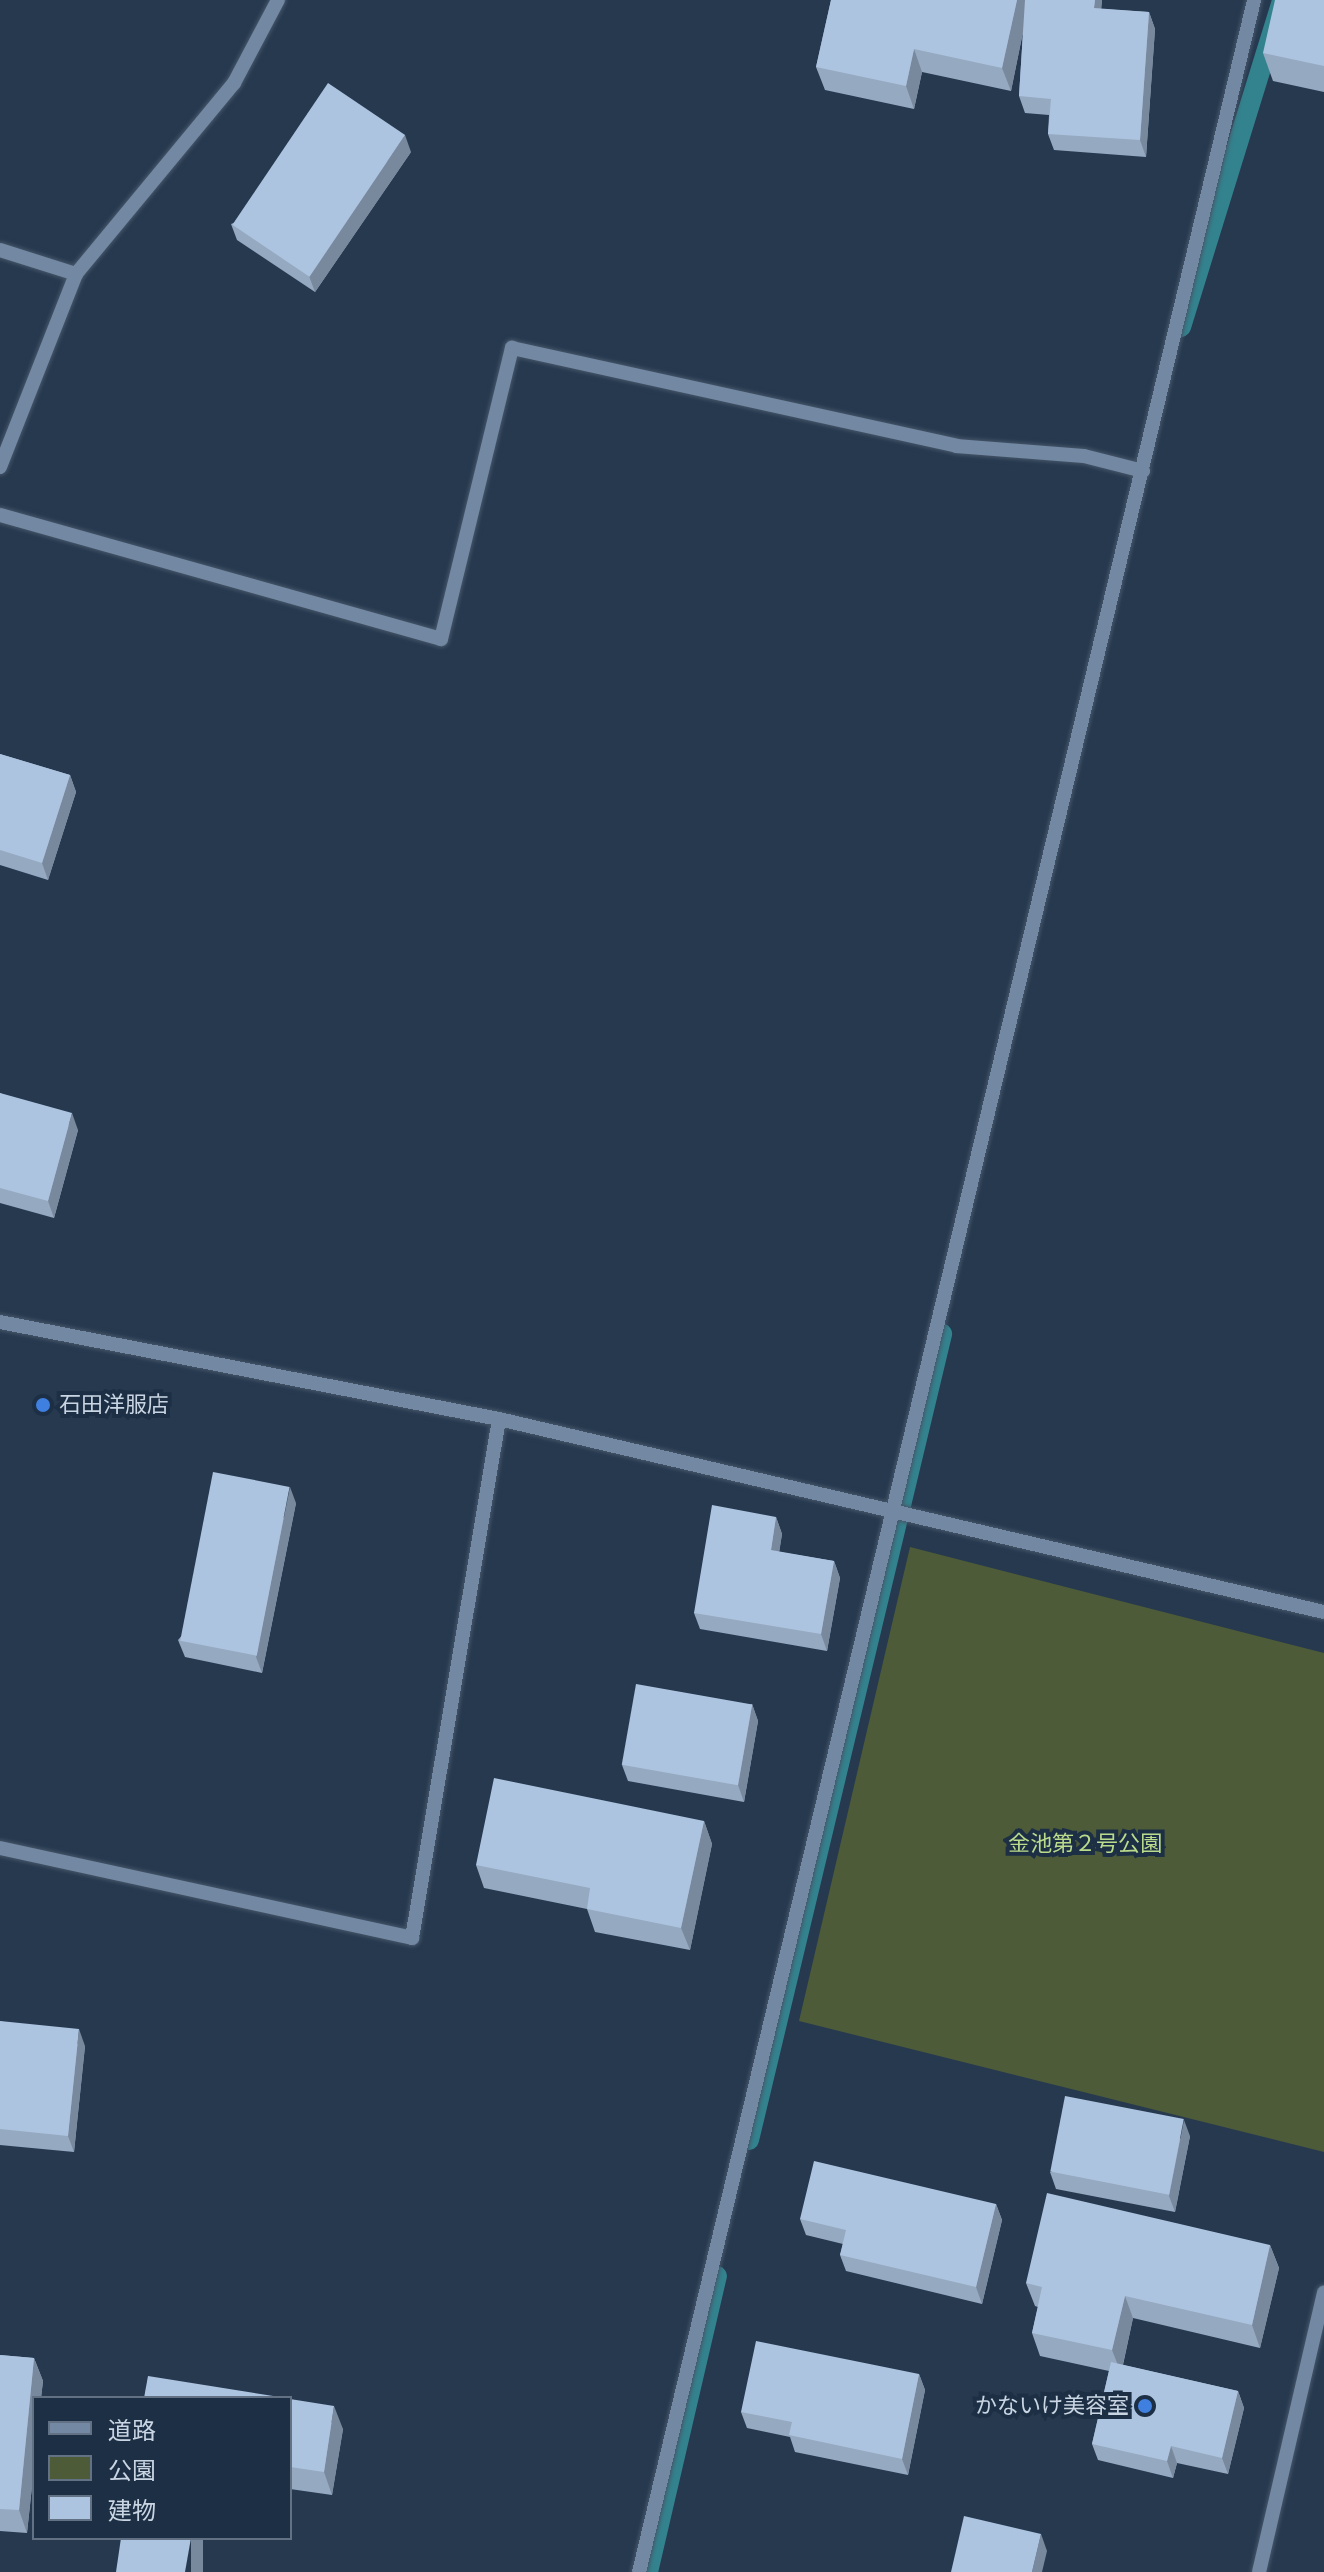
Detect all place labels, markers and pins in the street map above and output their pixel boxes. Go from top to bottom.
place label: 石田洋服店 [59,1392,169,1418]
marker: 石田洋服店 [34,1396,52,1414]
place label: かないけ美容室 [975,2393,1129,2419]
marker: かないけ美容室 [1136,2397,1154,2415]

